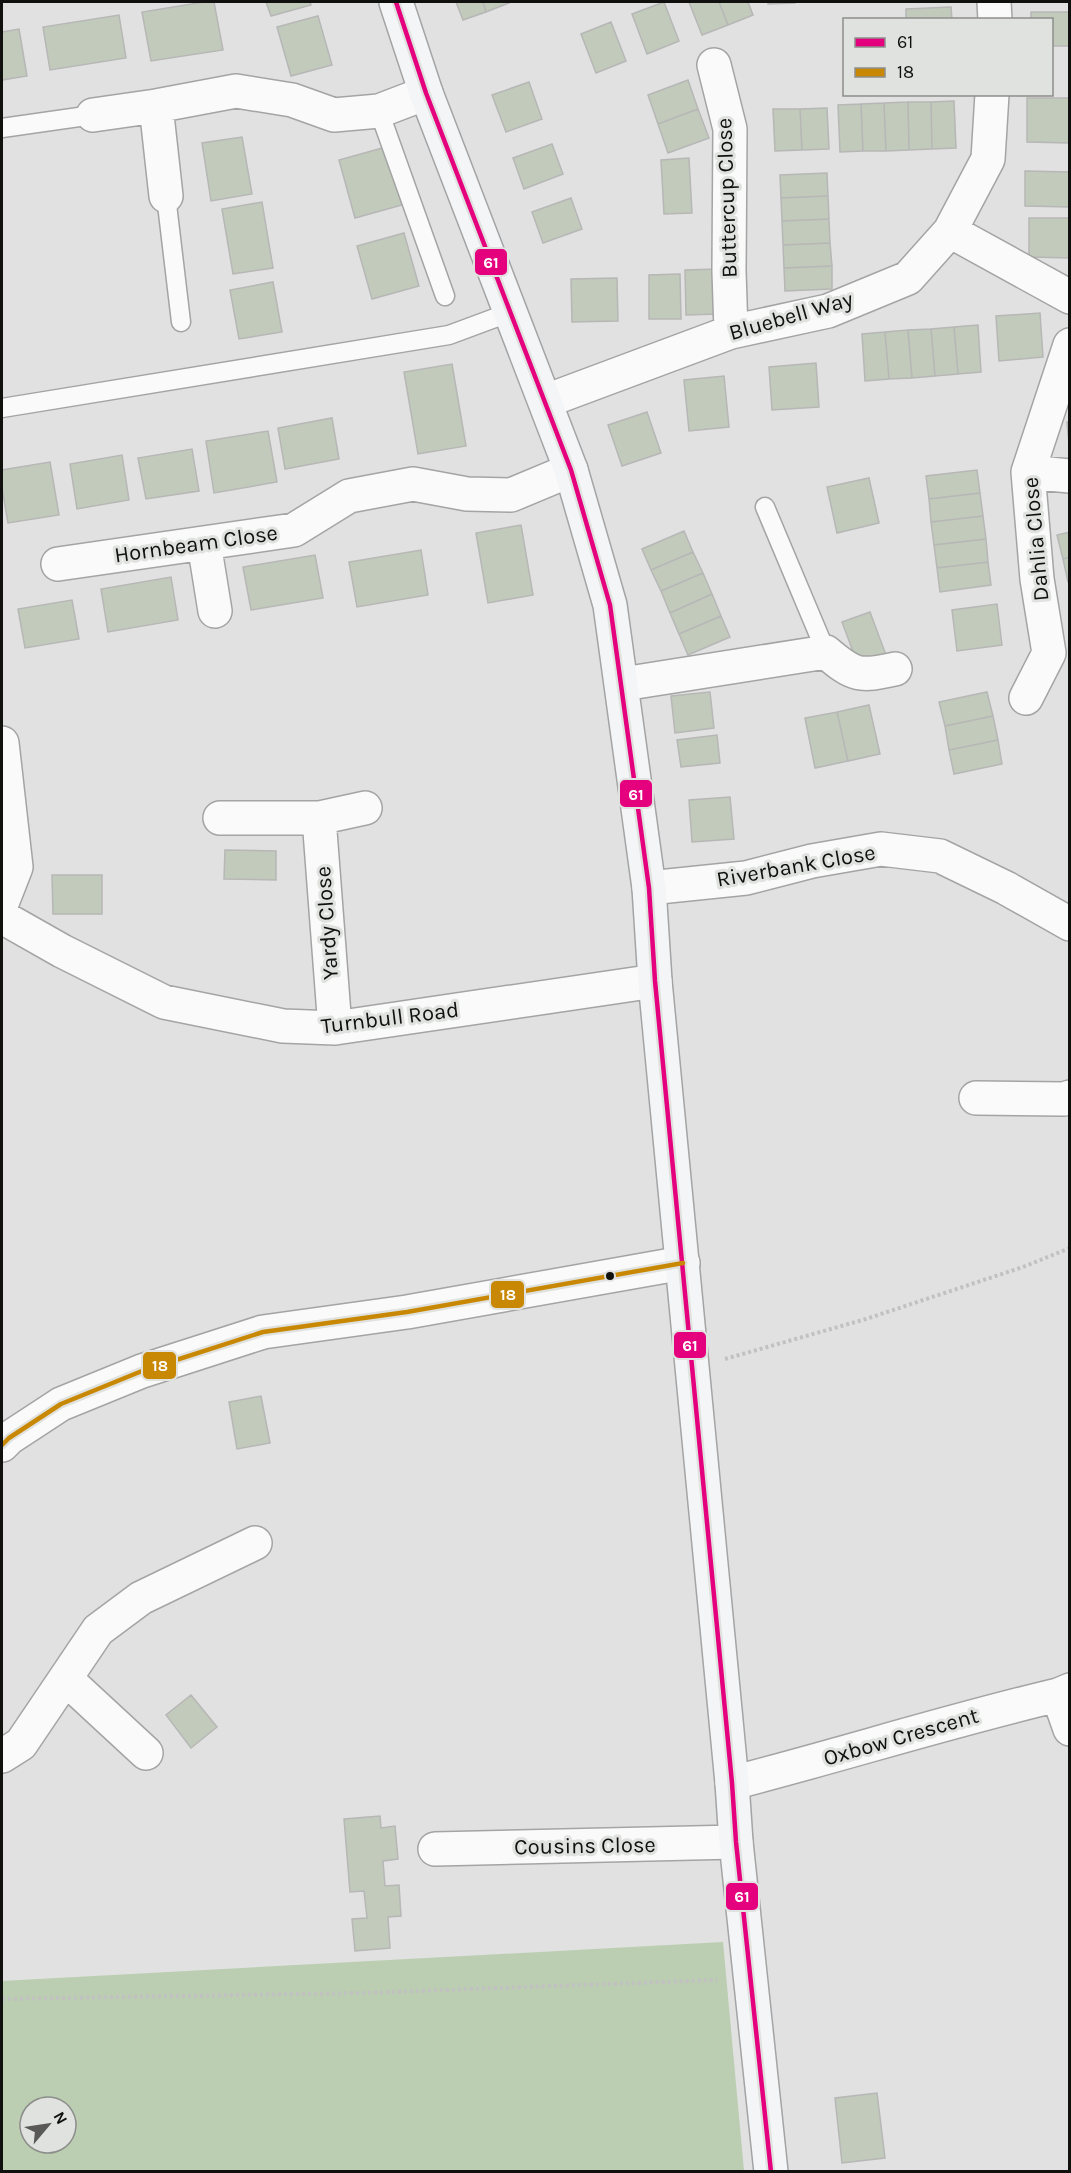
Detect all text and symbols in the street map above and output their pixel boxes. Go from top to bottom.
legend [843,18,1053,96]
text: 61 [897,31,913,53]
text: 18 [897,61,914,83]
street label: Buttercup Close [711,118,743,278]
line badge: 61 [474,248,508,276]
text: 61 [483,253,499,272]
street label: Bluebell Way [726,286,856,346]
street label: Dahlia Close [1018,476,1054,602]
street label: Hornbeam Close [113,520,279,568]
line badge: 61 [619,779,653,808]
text: 61 [628,785,644,804]
street label: Riverbank Close [715,839,877,893]
street label: Yardy Close [310,865,344,981]
street label: Turnbull Road [320,997,460,1039]
unlabelled marker [604,1270,616,1282]
line badge: 18 [490,1280,525,1309]
text: 18 [500,1285,516,1304]
line badge: 61 [673,1331,707,1359]
text: 61 [682,1336,698,1355]
line badge: 18 [142,1351,177,1380]
text: 18 [152,1356,168,1375]
street label: Oxbow Crescent [820,1702,982,1772]
street label: Cousins Close [514,1832,656,1860]
line badge: 61 [725,1882,759,1911]
text: 61 [734,1887,750,1906]
north arrow [18,2095,78,2155]
text: N [50,2108,72,2128]

